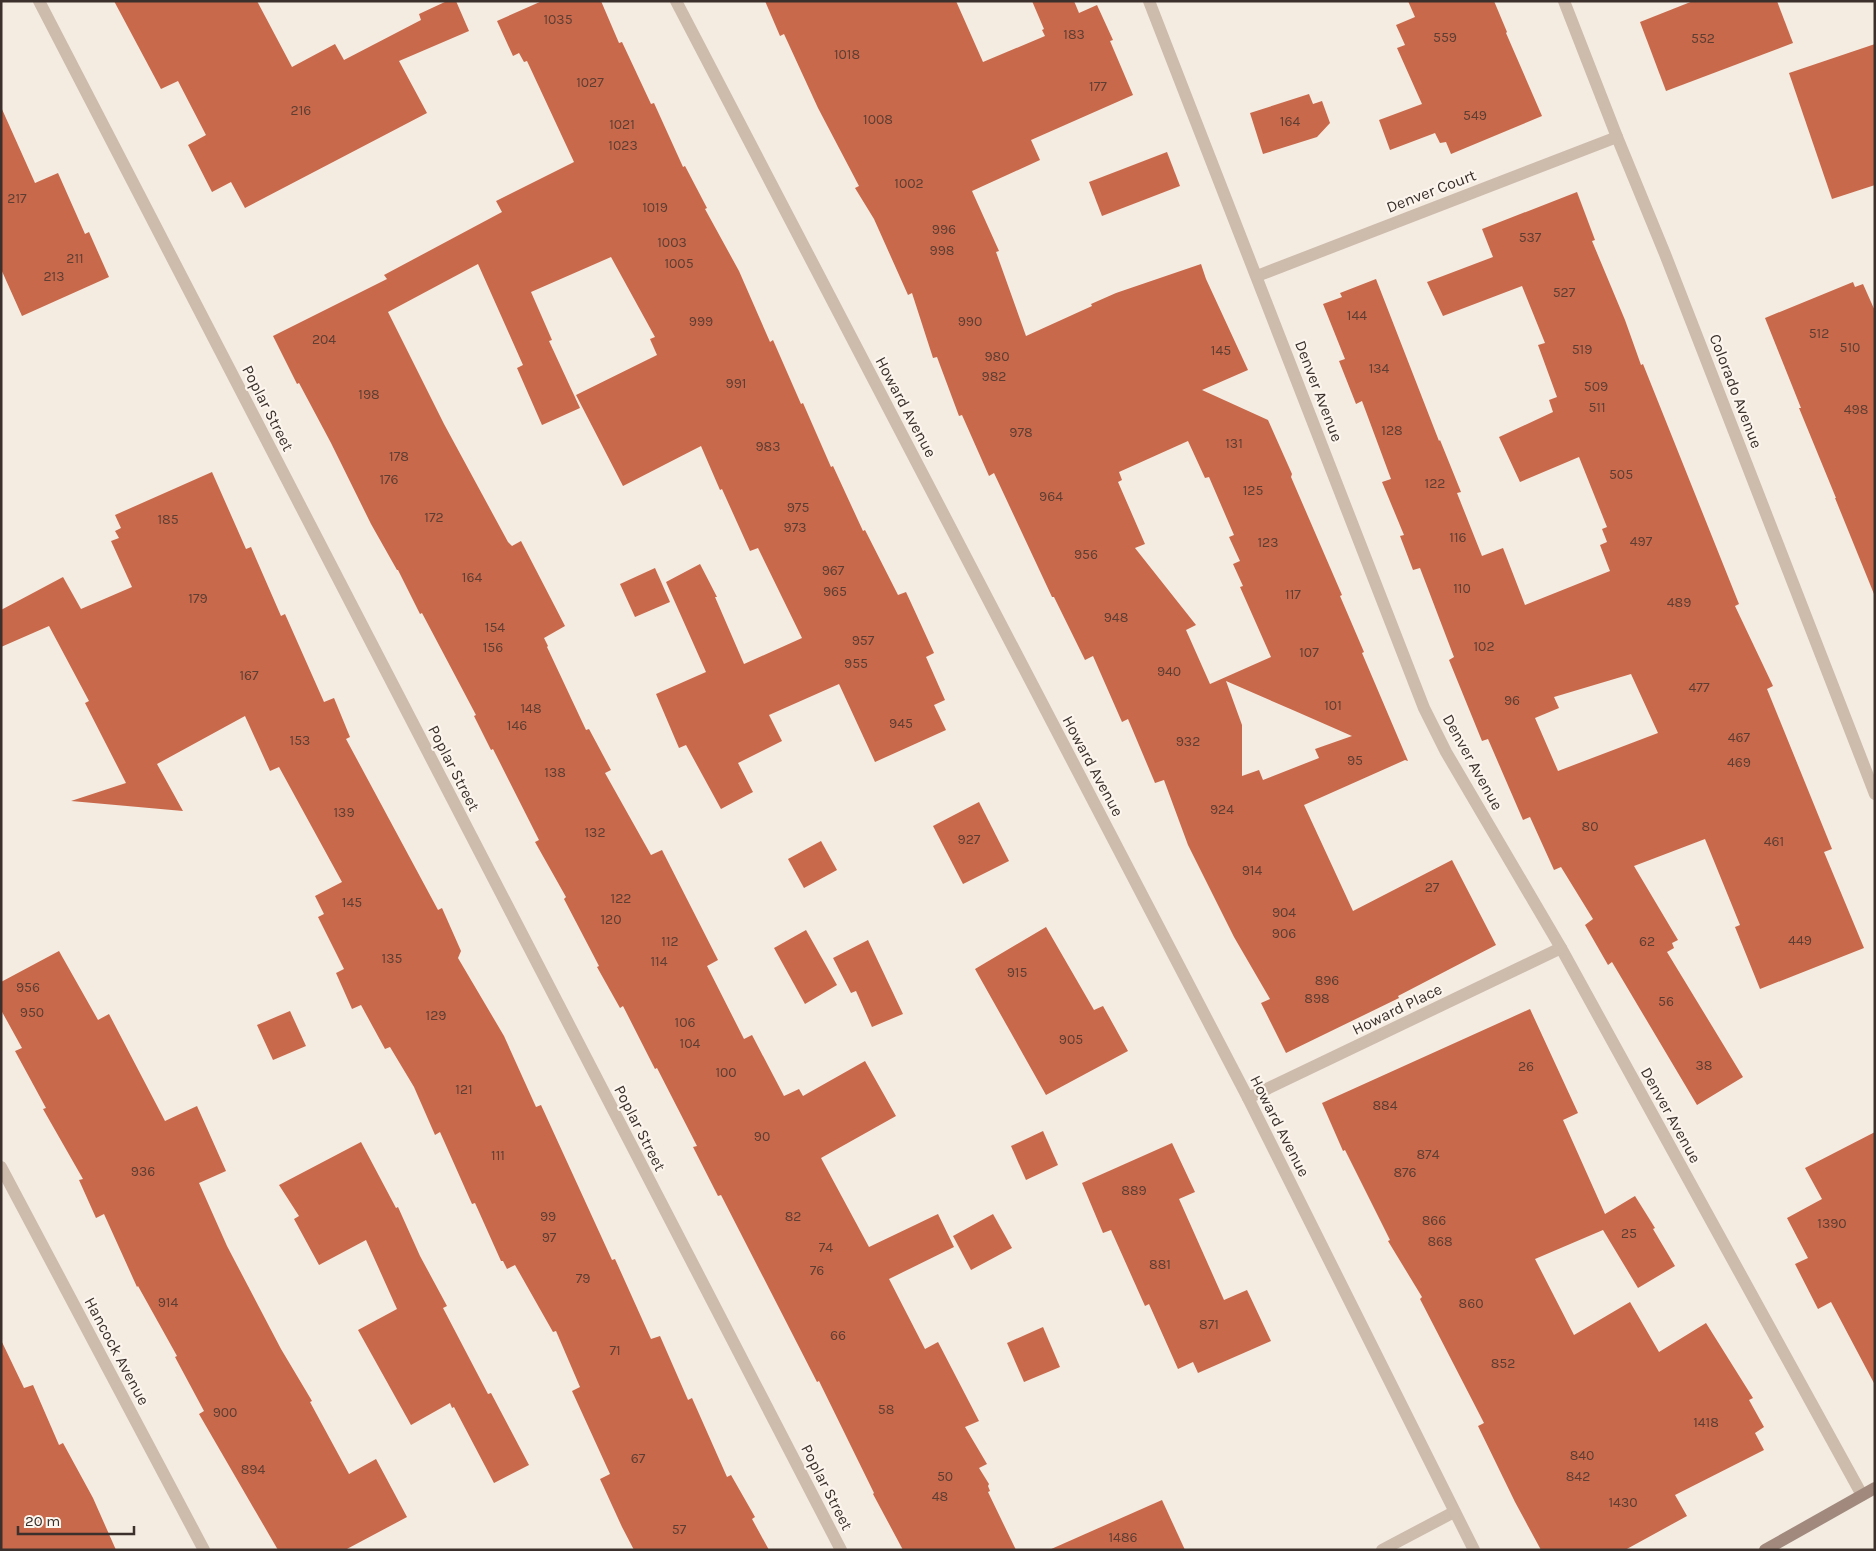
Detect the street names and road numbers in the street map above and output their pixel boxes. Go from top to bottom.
street label: Denver Court [1384,165,1478,217]
street label: Colorado Avenue [1705,331,1767,451]
street label: Denver Avenue [1291,338,1347,444]
street label: Howard Avenue [871,353,941,461]
street label: Poplar Street [238,362,298,454]
street label: Denver Avenue [1439,711,1507,813]
street label: Howard Avenue [1058,712,1128,820]
street label: Poplar Street [424,722,484,814]
street label: Howard Place [1349,979,1445,1039]
street label: Denver Avenue [1637,1064,1705,1166]
street label: Howard Avenue [1246,1072,1314,1180]
street label: Poplar Street [610,1082,670,1174]
street label: Hancock Avenue [80,1294,154,1408]
street label: Poplar Street [797,1441,857,1533]

